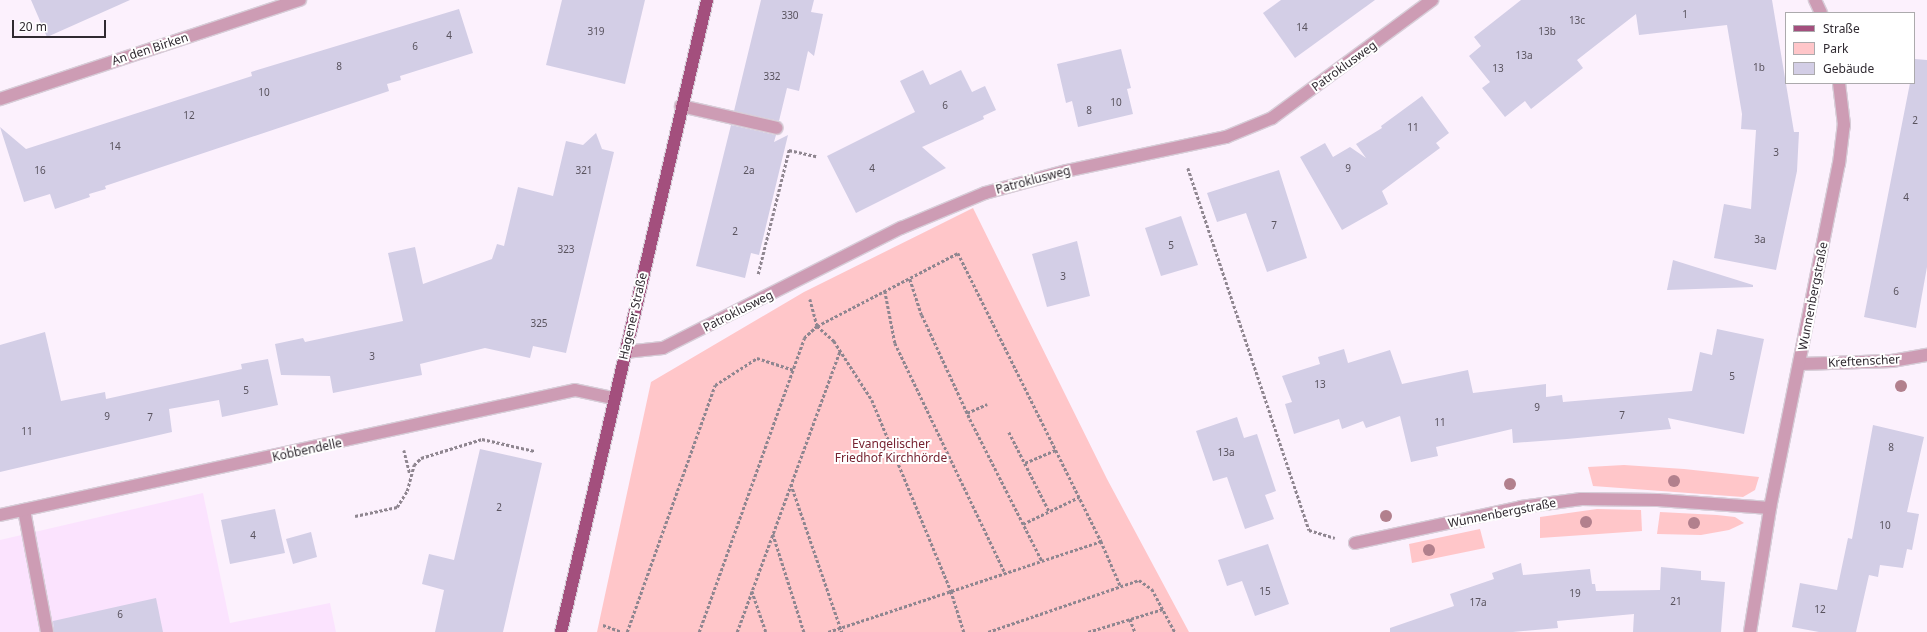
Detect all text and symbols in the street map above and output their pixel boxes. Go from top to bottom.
house number: 1 [1682,9,1688,21]
house number: 330 [781,10,799,22]
scale bar [14,12,108,38]
legend [1785,12,1915,84]
house number: 13c [1569,15,1585,27]
text: 20 m [19,18,47,35]
text: Straße [1823,20,1860,37]
house number: 14 [1296,22,1308,34]
house number: 319 [587,26,605,38]
house number: 13b [1538,26,1556,38]
street label: An den Birken [110,30,190,68]
house number: 4 [446,30,452,42]
street label: Patroklusweg [1309,38,1379,94]
text: Park [1823,40,1848,57]
house number: 6 [412,41,418,53]
house number: 13a [1515,50,1533,62]
text: Gebäude [1823,60,1874,77]
house number: 8 [336,61,342,73]
house number: 1b [1753,62,1765,74]
house number: 13 [1492,63,1504,75]
house number: 332 [763,71,781,83]
house number: 10 [258,87,270,99]
house number: 10 [1110,97,1122,109]
house number: 6 [942,100,948,112]
house number: 8 [1086,105,1092,117]
house number: 12 [183,110,195,122]
house number: 2 [1912,115,1918,127]
house number: 11 [1407,122,1419,134]
house number: 14 [109,141,121,153]
house number: 3 [1773,147,1779,159]
house number: 4 [869,163,875,175]
street label: Patroklusweg [994,163,1072,197]
house number: 9 [1345,163,1351,175]
house number: 16 [34,165,46,177]
house number: 321 [575,165,593,177]
house number: 2a [743,165,755,177]
house number: 4 [1903,192,1909,204]
house number: 7 [1271,220,1277,232]
house number: 2 [732,226,738,238]
house number: 3a [1754,234,1766,246]
house number: 5 [1168,240,1174,252]
street label: Wunnenbergstraße [1795,241,1831,351]
house number: 323 [557,244,575,256]
street label: Hagener Straße [616,271,650,361]
house number: 3 [1060,271,1066,283]
house number: 6 [1893,286,1899,298]
street label: Patroklusweg [701,287,775,335]
house number: 325 [530,318,548,330]
house number: 3 [369,351,375,363]
street label: Kreftenscher [1828,352,1900,370]
house number: 5 [1729,371,1735,383]
house number: 13 [1314,379,1326,391]
house number: 5 [243,385,249,397]
house number: 9 [1534,402,1540,414]
house number: 7 [1619,410,1625,422]
house number: 9 [104,411,110,423]
house number: 7 [147,412,153,424]
house number: 11 [1434,417,1446,429]
house number: 11 [21,426,33,438]
street label: Kobbendelle [271,436,343,464]
park label: Evangelischer Friedhof Kirchhörde [835,437,947,465]
house number: 8 [1888,442,1894,454]
house number: 13a [1217,447,1235,459]
street label: Wunnenbergstraße [1447,495,1557,531]
house number: 2 [496,502,502,514]
house number: 10 [1879,520,1891,532]
house number: 4 [250,530,256,542]
house number: 15 [1259,586,1271,598]
house number: 19 [1569,588,1581,600]
house number: 21 [1670,596,1682,608]
house number: 17a [1469,597,1487,609]
house number: 12 [1814,604,1826,616]
house number: 6 [117,609,123,621]

